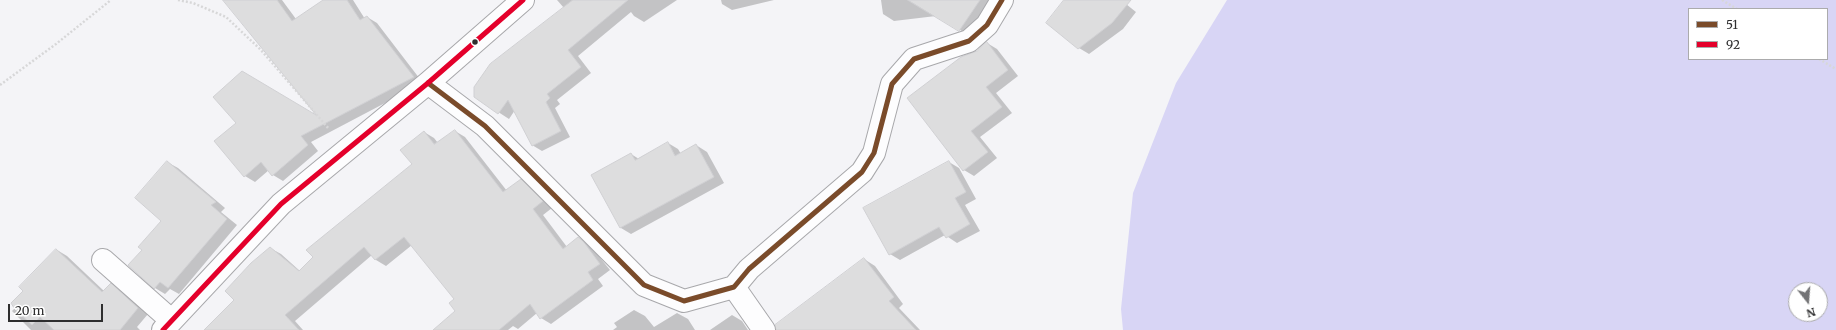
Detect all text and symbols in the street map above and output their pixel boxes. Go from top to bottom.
legend [1688,8,1828,60]
text: 51 [1726,17,1738,32]
unlabelled marker [470,37,480,47]
text: 92 [1726,37,1740,52]
north arrow [1788,282,1828,322]
scale bar [10,296,105,322]
text: 20 m [15,303,44,318]
text: N [1805,305,1817,320]

